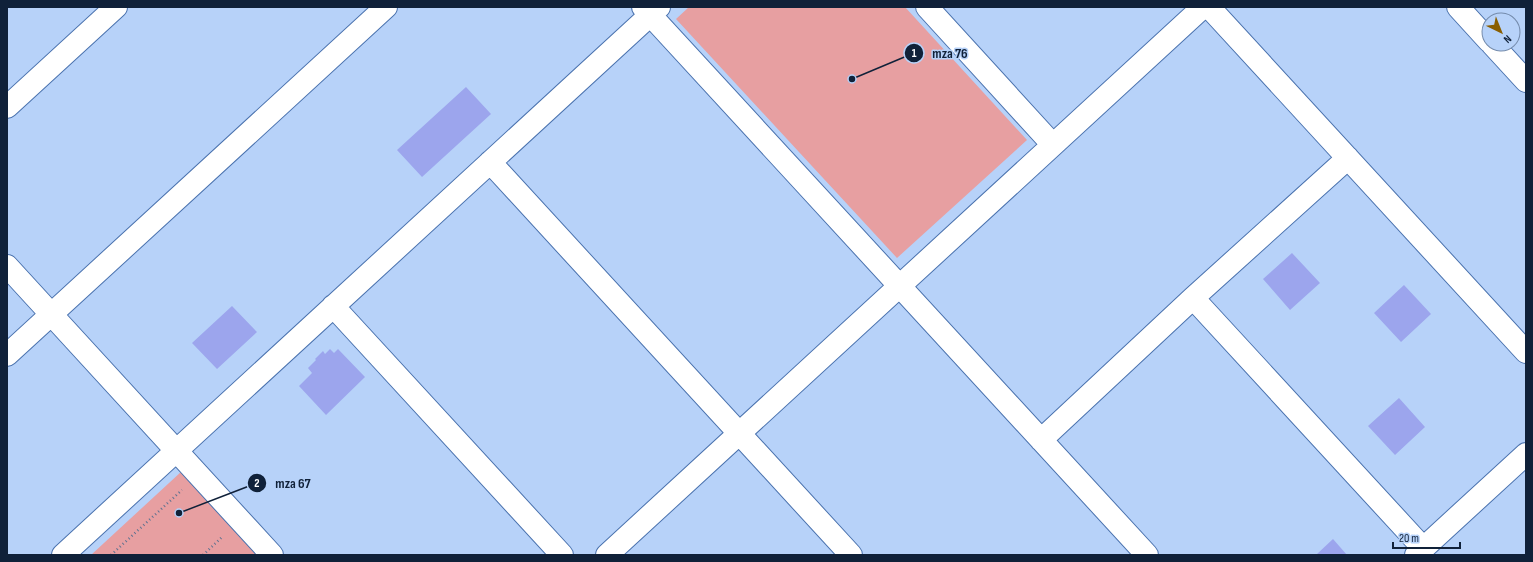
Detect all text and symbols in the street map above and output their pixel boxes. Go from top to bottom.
north arrow [1481,12,1521,52]
text: N [1501,32,1514,46]
callout: mza 76 [904,40,975,66]
text: mza 76 [932,45,968,62]
text: 1 [912,46,917,61]
callout: mza 67 [247,470,319,496]
text: mza 67 [275,475,312,492]
text: 2 [254,476,260,491]
scale bar [1393,524,1460,550]
text: 20 m [1399,531,1419,546]

